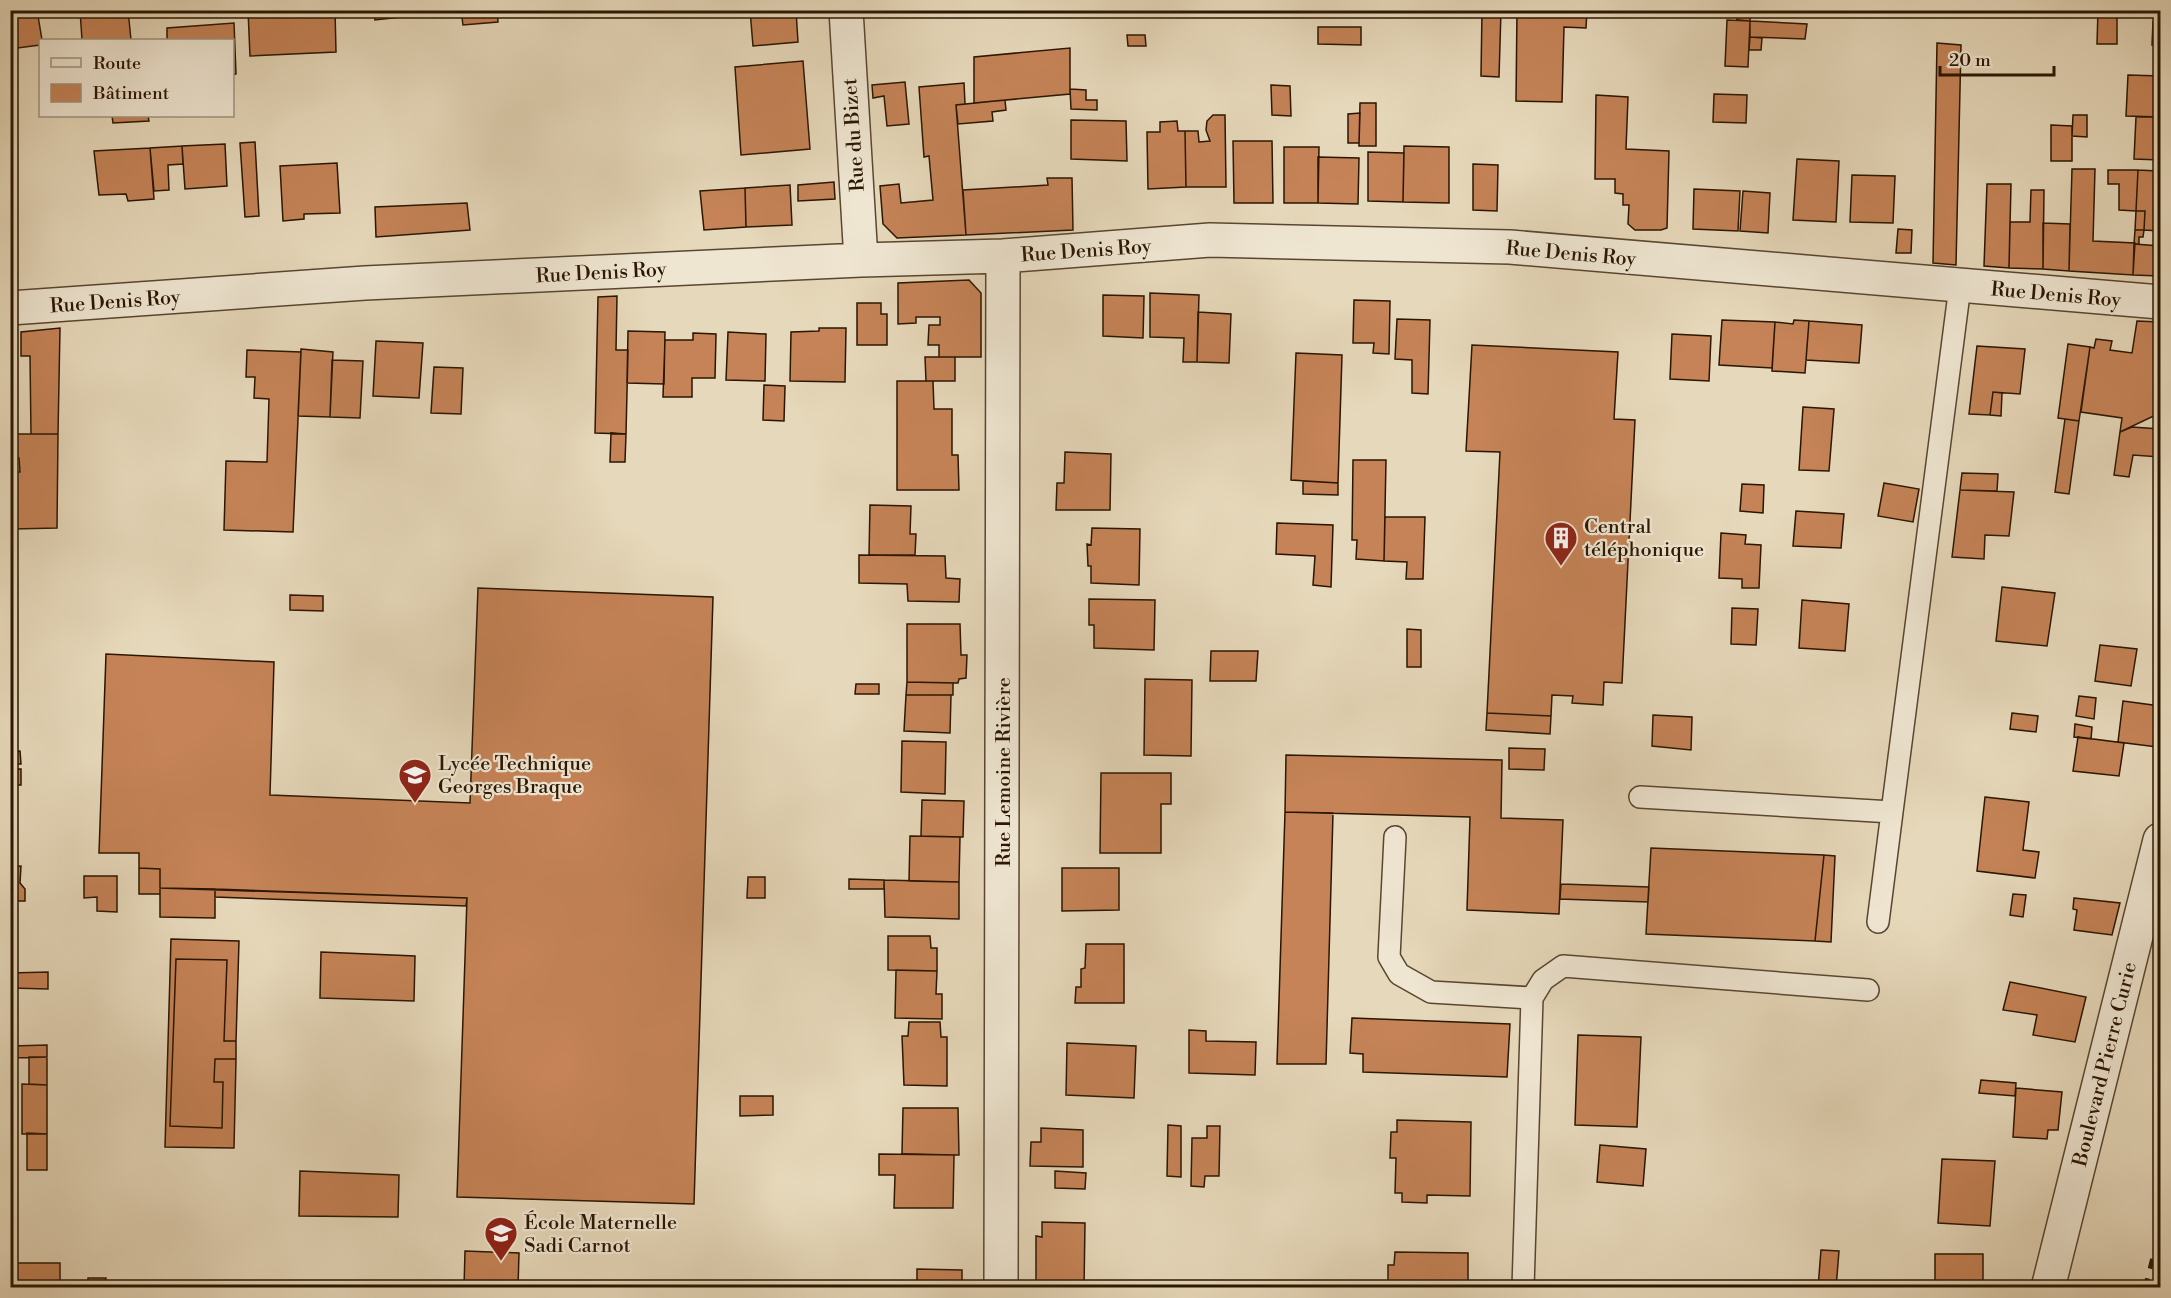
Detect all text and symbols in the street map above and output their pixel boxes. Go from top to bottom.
legend [39,39,234,117]
scale bar [1940,39,2054,77]
text: 20 m [1949,49,1991,72]
text: Route [93,52,141,75]
street label: Rue du Bizet [838,77,871,193]
text: Bâtiment [92,82,170,105]
street label: Rue Denis Roy [1020,234,1152,269]
street label: Rue Denis Roy [1505,236,1637,273]
street label: Rue Denis Roy [535,258,667,289]
street label: Rue Denis Roy [1990,277,2122,314]
street label: Rue Denis Roy [49,285,181,320]
place label: Central téléphonique [1584,515,1704,563]
building icon: Central téléphonique [1543,520,1579,567]
street label: Rue Lemoine Rivière [992,677,1017,867]
place label: Lycée Technique Georges Braque [438,752,591,800]
school or university icon: Lycée Technique Georges Braque [397,757,433,804]
street label: Boulevard Pierre Curie [2068,960,2143,1170]
place label: École Maternelle Sadi Carnot [524,1210,677,1259]
school or university icon: École Maternelle Sadi Carnot [483,1215,519,1262]

